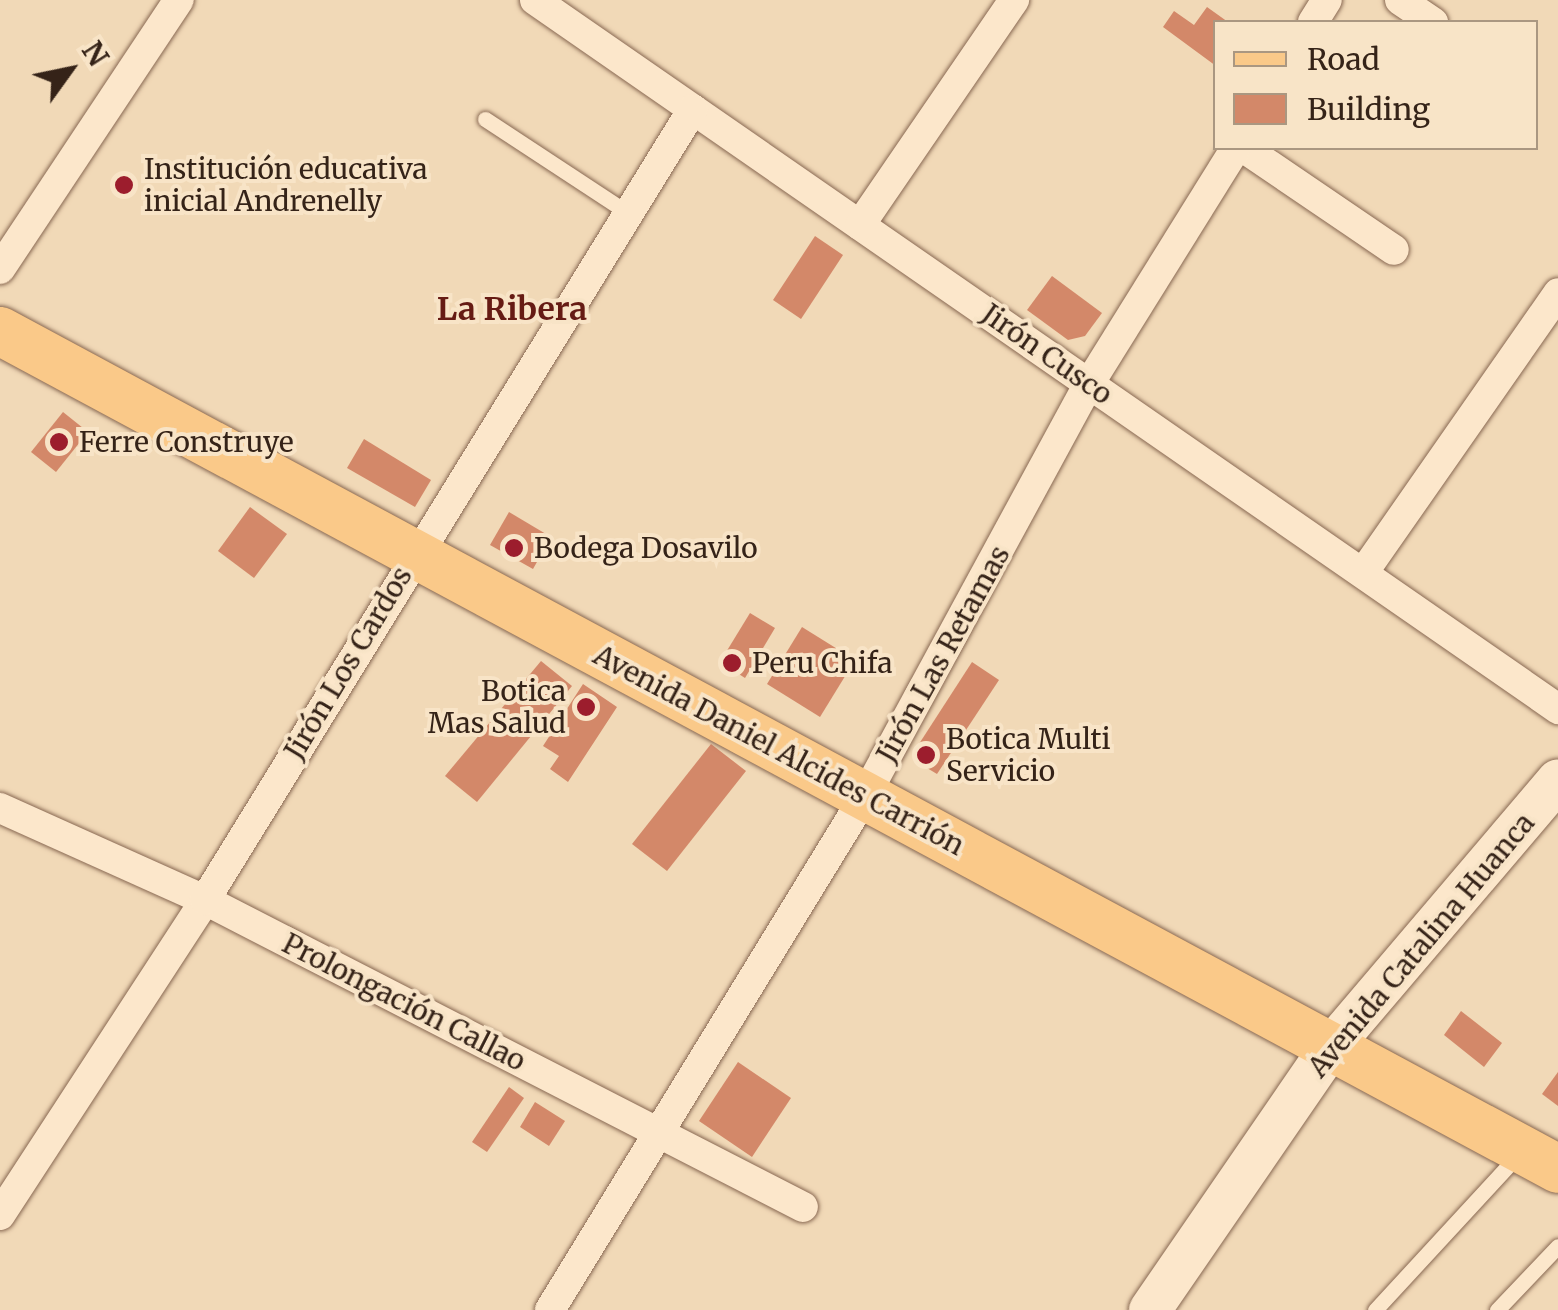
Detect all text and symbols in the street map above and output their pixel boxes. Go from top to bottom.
north arrow [20,20,120,120]
legend [1213,20,1538,150]
text: N [74,35,116,73]
text: Road [1307,40,1380,78]
text: Building [1307,90,1430,128]
place label: Institución educativa inicial Andrenelly [144,152,428,218]
marker: Institución educativa inicial Andrenelly [113,174,135,196]
district label: La Ribera [437,290,587,328]
street label: Jirón Cusco [975,297,1119,411]
place label: Ferre Construye [79,425,294,459]
marker: Ferre Construye [48,431,70,453]
place label: Bodega Dosavilo [534,531,758,565]
marker: Bodega Dosavilo [503,537,525,559]
street label: Jirón Las Retamas [870,540,1016,768]
street label: Jirón Los Cardos [277,561,419,765]
street label: Avenida Daniel Alcides Carrión [588,638,970,862]
place label: Peru Chifa [752,646,892,680]
marker: Peru Chifa [721,652,743,674]
place label: Botica Mas Salud [428,674,566,740]
marker: Botica Mas Salud [575,696,597,718]
place label: Botica Multi Servicio [946,722,1111,788]
marker: Botica Multi Servicio [915,744,937,766]
street label: Avenida Catalina Huanca [1301,806,1541,1084]
street label: Prolongación Callao [277,926,531,1078]

